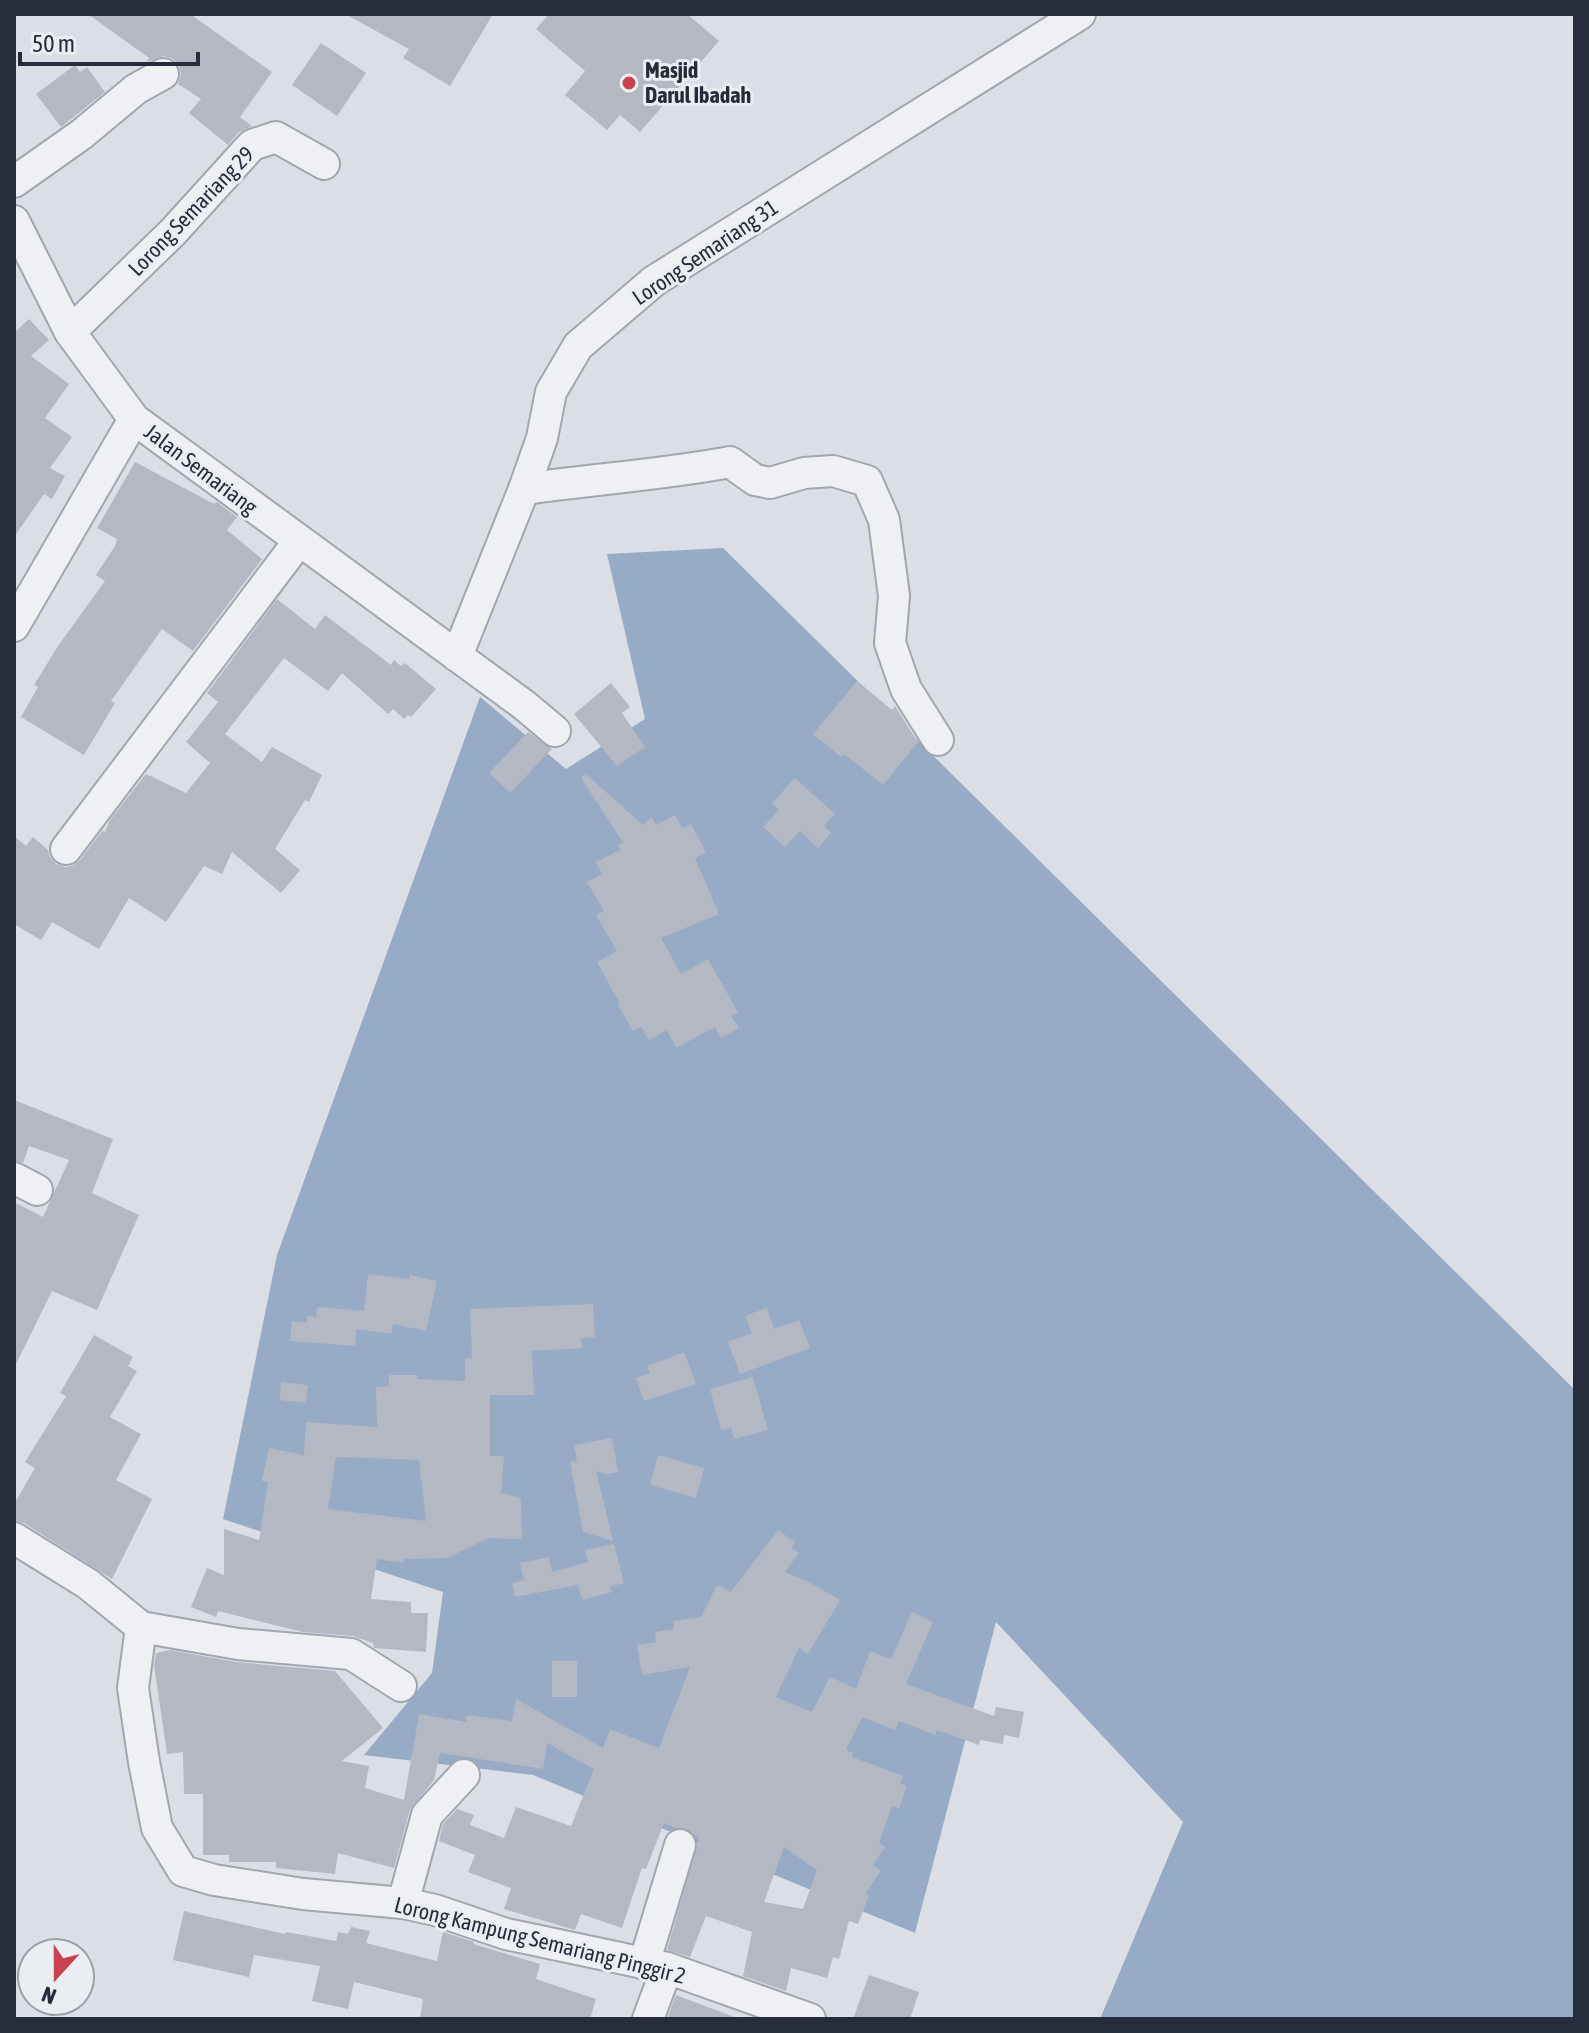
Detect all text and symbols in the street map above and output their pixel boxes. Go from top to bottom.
scale bar [20,16,198,66]
text: 50 m [32,30,75,57]
place label: Masjid Darul Ibadah [645,57,751,108]
marker: Masjid Darul Ibadah [620,74,638,92]
street label: Lorong Semariang 29 [123,141,259,281]
street label: Lorong Semariang 31 [627,194,783,310]
street label: Jalan Semariang [140,418,263,520]
street label: Lorong Kampung Semariang Pinggir 2 [392,1891,688,1989]
north arrow [16,1937,96,2017]
text: N [38,1981,60,2010]

